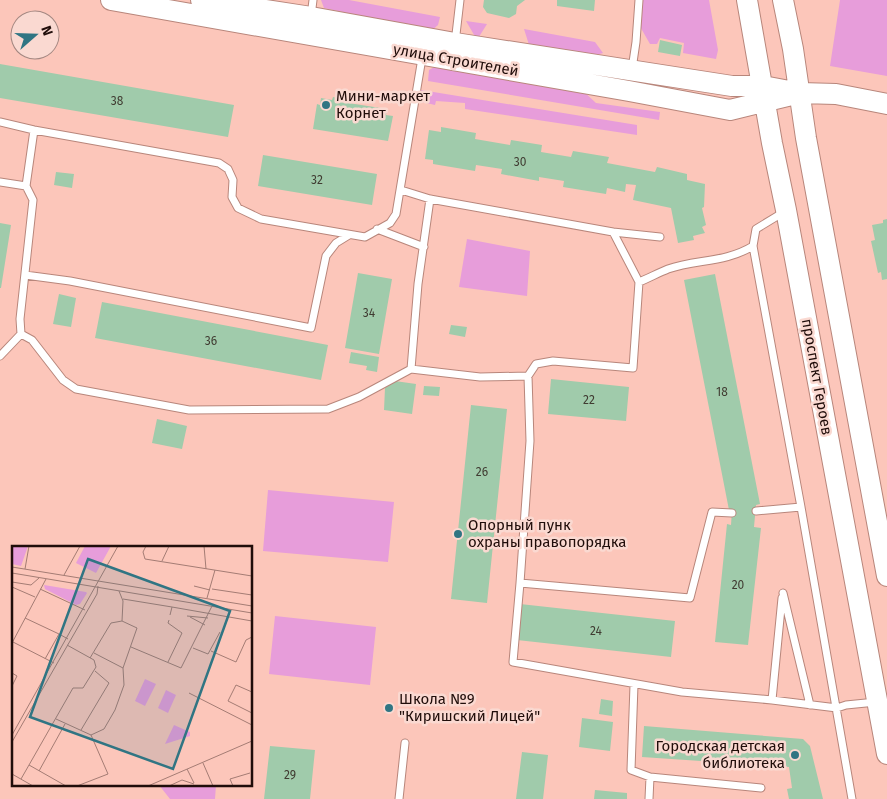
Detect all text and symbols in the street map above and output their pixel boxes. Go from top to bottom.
north arrow [10,10,60,60]
text: N [37,23,56,38]
street label: улица Строителей [392,40,520,80]
place label: Мини-маркет Корнет [336,87,430,122]
house number: 38 [111,94,124,108]
marker: Мини-маркет Корнет [320,99,332,111]
house number: 30 [514,155,527,169]
house number: 32 [311,173,323,187]
house number: 34 [363,306,376,320]
street label: проспект Героев [798,317,836,437]
house number: 36 [205,334,217,348]
house number: 18 [716,385,728,399]
house number: 22 [583,393,595,407]
house number: 26 [476,465,488,479]
place label: Опорный пунк охраны правопорядка [468,516,626,551]
marker: Опорный пунк охраны правопорядка [452,528,464,540]
inset map [12,546,252,786]
house number: 20 [732,578,745,592]
house number: 24 [590,624,603,638]
place label: Школа №9 "Киришский Лицей" [399,690,540,725]
marker: Школа №9 "Киришский Лицей" [383,702,395,714]
place label: Городская детская библиотека [655,737,785,772]
marker: Городская детская библиотека [789,749,801,761]
house number: 29 [284,768,296,782]

